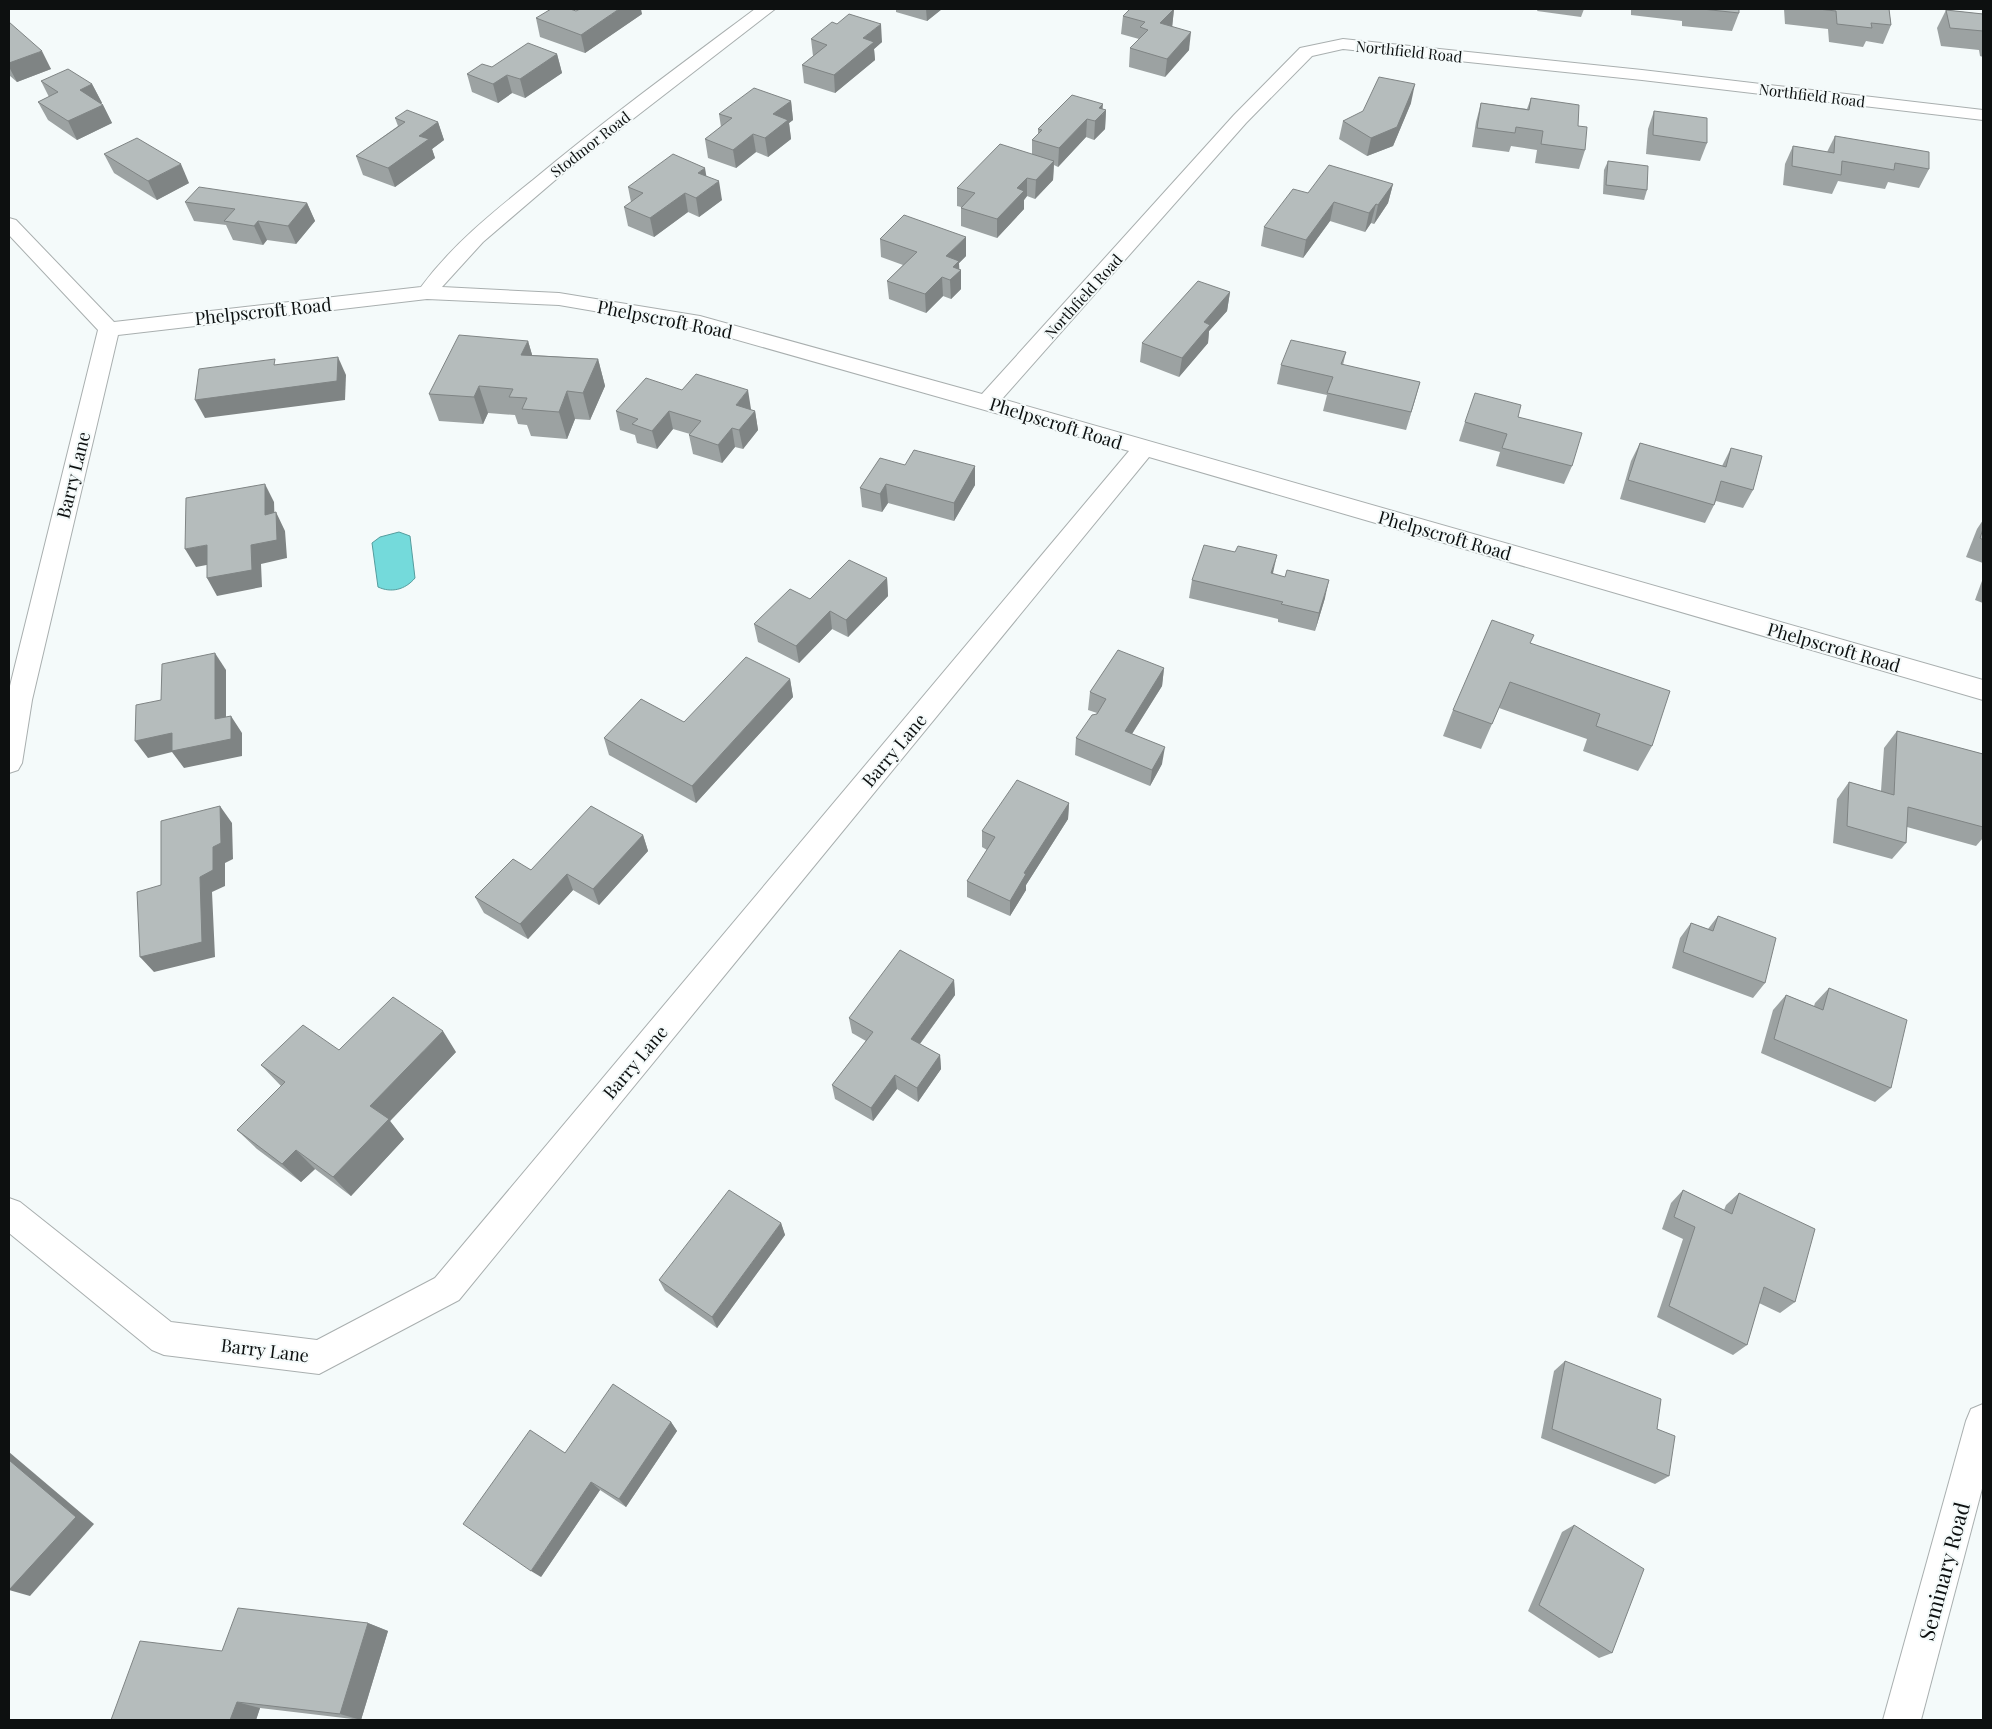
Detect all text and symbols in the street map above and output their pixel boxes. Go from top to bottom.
street label: Northfield Road [1355,35,1464,67]
street label: Northfield Road [1758,79,1867,111]
street label: Stodmor Road [546,106,634,181]
street label: Northfield Road [1040,249,1126,342]
street label: Phelpscroft Road [193,292,333,330]
street label: Phelpscroft Road [595,294,735,344]
street label: Phelpscroft Road [987,391,1126,455]
street label: Barry Lane [51,429,95,521]
street label: Phelpscroft Road [1376,505,1515,566]
street label: Phelpscroft Road [1765,617,1904,678]
street label: Barry Lane [856,708,932,792]
street label: Barry Lane [597,1020,673,1104]
street label: Barry Lane [220,1333,310,1367]
street label: Seminary Road [1911,1499,1975,1643]

